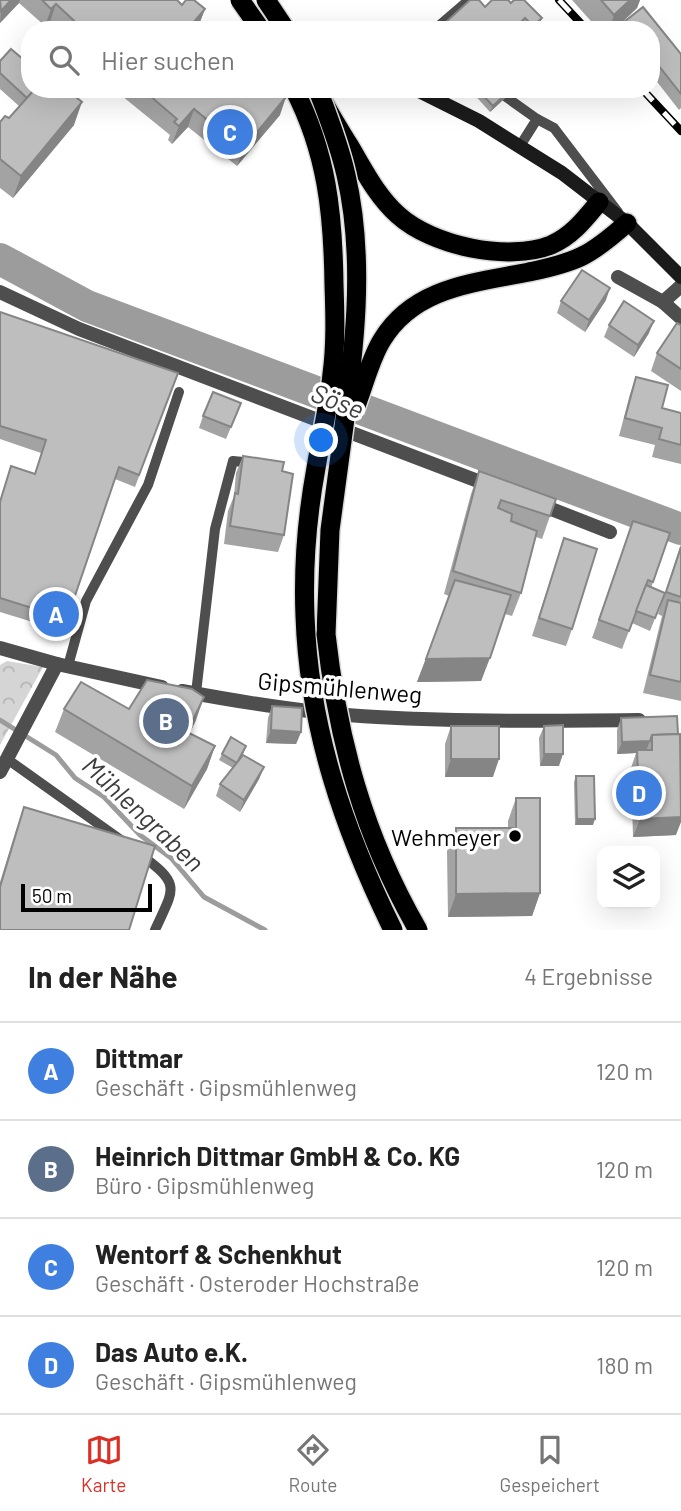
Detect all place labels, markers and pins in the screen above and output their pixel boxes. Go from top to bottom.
pin: C [207,106,253,158]
pin: A [33,588,79,640]
pin: B [143,695,189,747]
pin: D [616,767,662,819]
place label: Wehmeyer [391,822,501,851]
marker: Wehmeyer [507,828,523,844]

